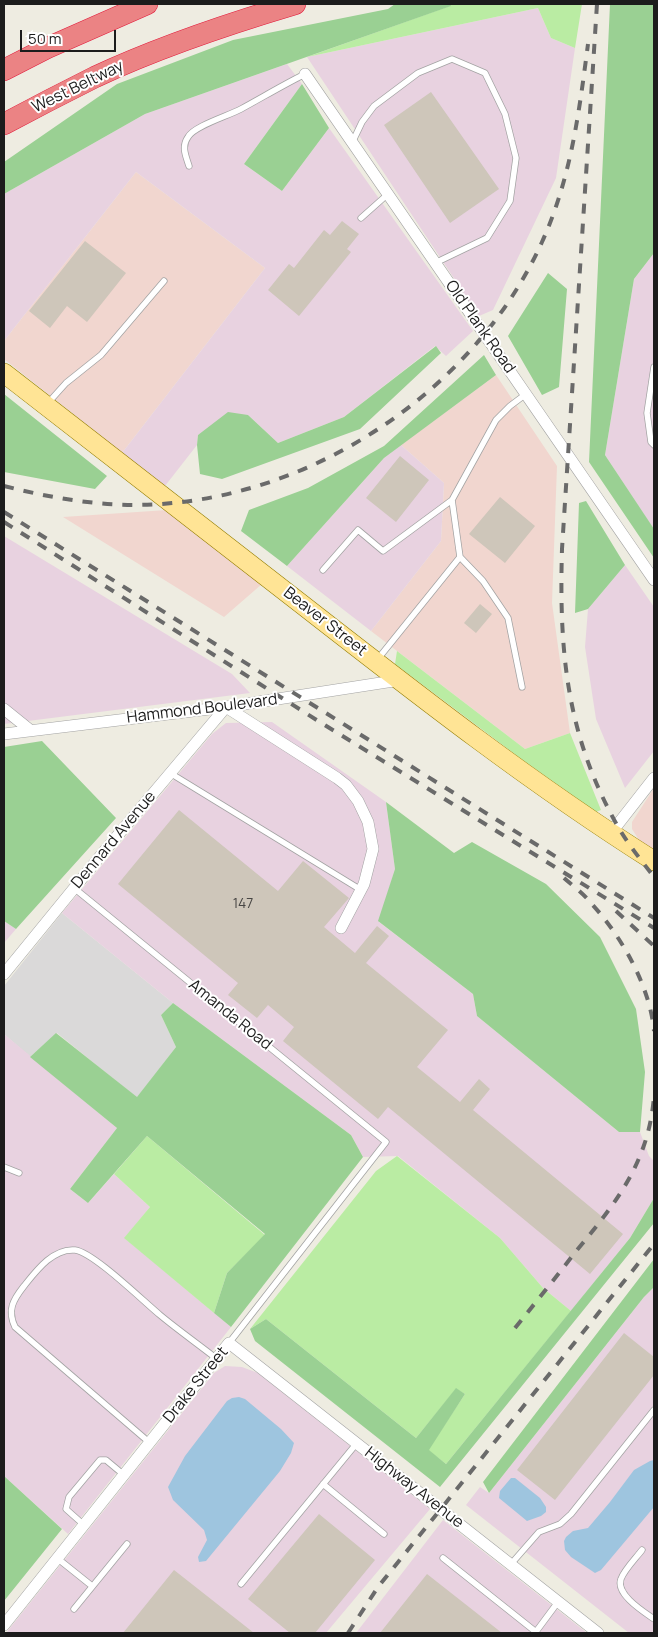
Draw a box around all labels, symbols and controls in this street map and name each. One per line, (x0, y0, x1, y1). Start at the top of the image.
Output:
scale bar (22, 20, 119, 52)
text: 50 m (28, 28, 62, 49)
street label: West Beltway (29, 57, 127, 117)
street label: Old Plank Road (441, 277, 519, 377)
street label: Beaver Street (279, 583, 371, 661)
street label: Hammond Boulevard (126, 690, 278, 728)
street label: Dennard Avenue (68, 788, 160, 892)
house number: 147 (233, 896, 253, 912)
street label: Amanda Road (185, 976, 275, 1054)
street label: Drake Street (159, 1343, 233, 1427)
street label: Highway Avenue (361, 1443, 467, 1533)

